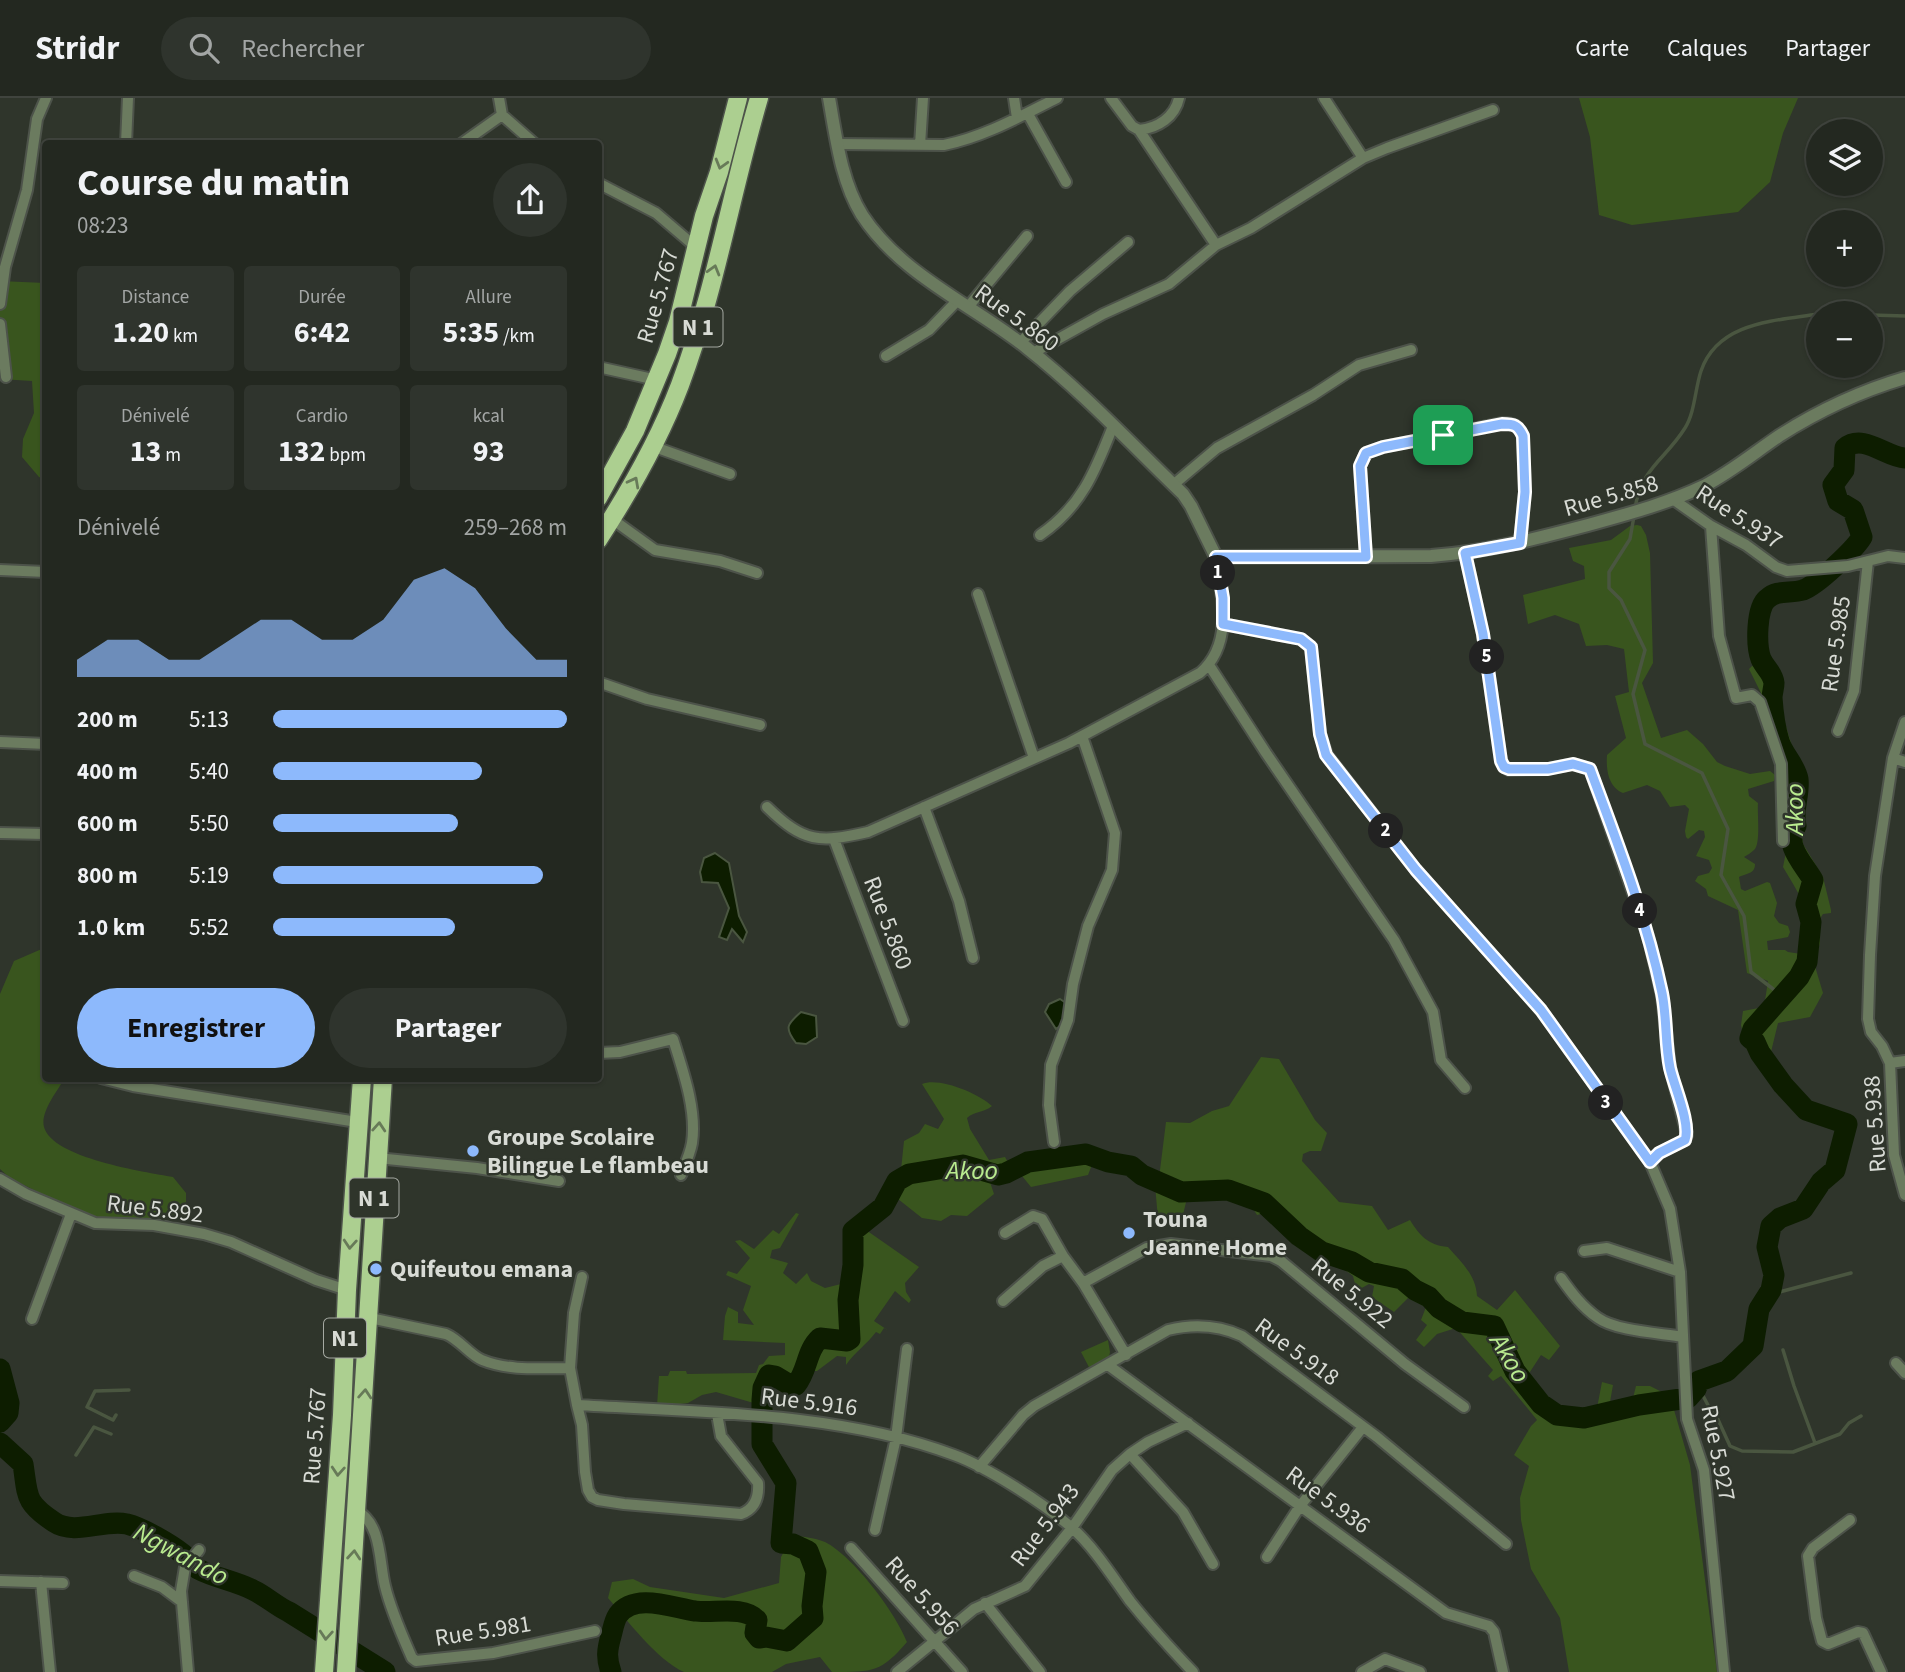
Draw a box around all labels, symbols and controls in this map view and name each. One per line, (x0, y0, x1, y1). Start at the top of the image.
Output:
search box (161, 17, 651, 80)
text: Stridr (35, 25, 119, 72)
icon: search (185, 29, 223, 67)
text: Rechercher (241, 30, 364, 67)
text: Carte (1575, 31, 1629, 66)
text: Calques (1667, 31, 1747, 66)
text: Partager (1785, 31, 1870, 66)
map controls (1806, 119, 1883, 378)
button: layers (1806, 119, 1883, 196)
text: Course du matin (77, 156, 350, 210)
one-way arrow (714, 158, 729, 170)
button: share (493, 163, 567, 237)
text: 08:23 (77, 209, 128, 242)
button: + (1806, 210, 1883, 287)
street label: Rue 5.767 (628, 245, 688, 347)
one-way arrow (706, 264, 720, 276)
street label: Rue 5.860 (967, 275, 1067, 361)
text: Distance (122, 284, 189, 311)
text: Durée (298, 284, 346, 311)
text: Allure (466, 284, 512, 311)
button: − (1806, 301, 1883, 378)
road number: N 1 (674, 308, 722, 346)
text: 1.20 (113, 311, 169, 354)
text: 6:42 (294, 311, 350, 354)
text: 5:35 (443, 311, 499, 354)
text: km (169, 323, 198, 350)
text: /km (499, 323, 535, 350)
text: Dénivelé (121, 403, 190, 430)
text: Cardio (296, 403, 348, 430)
text: kcal (473, 403, 505, 430)
pin (1413, 405, 1473, 465)
icon: arrive (1424, 416, 1462, 454)
text: 13 (130, 430, 161, 473)
text: 132 (278, 430, 325, 473)
text: 93 (473, 430, 505, 473)
text: m (161, 442, 181, 469)
text: bpm (325, 442, 366, 469)
street label: Rue 5.858 (1560, 466, 1662, 526)
street label: Rue 5.937 (1689, 476, 1789, 558)
one-way arrow (626, 477, 639, 489)
text: Dénivelé (77, 511, 160, 544)
text: 259–268 m (464, 511, 567, 544)
pin: 1 (1200, 556, 1236, 590)
text: 1 (1212, 559, 1223, 586)
street label: Rue 5.985 (1812, 593, 1860, 695)
pin: 5 (1470, 640, 1504, 674)
text: 5 (1481, 643, 1492, 670)
text: 200 m (77, 703, 138, 736)
text: 5:13 (189, 703, 229, 736)
text: 400 m (77, 755, 138, 788)
text: 5:40 (189, 755, 229, 788)
water label: Akoo (1776, 783, 1813, 837)
text: 600 m (77, 807, 138, 840)
text: 5:50 (189, 807, 229, 840)
pin: 2 (1368, 814, 1404, 848)
text: 2 (1380, 817, 1391, 844)
text: 800 m (77, 859, 138, 892)
text: 5:19 (189, 859, 229, 892)
street label: Rue 5.860 (854, 871, 922, 975)
pin: 4 (1622, 894, 1658, 928)
text: 4 (1634, 897, 1645, 924)
text: 1.0 km (77, 911, 145, 944)
text: 5:52 (189, 911, 229, 944)
button: Enregistrer (77, 988, 315, 1068)
button: Partager (329, 988, 567, 1068)
street label: Rue 5.938 (1854, 1074, 1896, 1174)
pin: 3 (1588, 1086, 1624, 1121)
text: 3 (1600, 1089, 1611, 1116)
place label: Groupe Scolaire Bilingue Le flambeau (487, 1120, 709, 1183)
one-way arrow (371, 1121, 386, 1132)
marker: Groupe Scolaire Bilingue Le flambeau (465, 1143, 481, 1159)
water label: Akoo (944, 1152, 998, 1189)
road number: N 1 (350, 1178, 398, 1218)
street label: Rue 5.892 (105, 1186, 205, 1232)
place label: Touna Jeanne Home (1143, 1202, 1287, 1265)
marker: Touna Jeanne Home (1121, 1225, 1137, 1241)
one-way arrow (343, 1239, 358, 1250)
street label: Rue 5.922 (1303, 1249, 1401, 1337)
place label: Quifeutou emana (390, 1252, 573, 1287)
marker: Quifeutou emana (368, 1261, 384, 1277)
street label: Rue 5.918 (1247, 1309, 1347, 1395)
road number: N1 (324, 1318, 366, 1358)
water label: Akoo (1480, 1325, 1539, 1390)
street label: Rue 5.916 (759, 1379, 859, 1425)
street label: Rue 5.767 (294, 1386, 336, 1486)
one-way arrow (357, 1388, 372, 1399)
street label: Rue 5.927 (1692, 1402, 1744, 1504)
street label: Rue 5.936 (1278, 1457, 1378, 1543)
one-way arrow (331, 1466, 346, 1477)
street label: Rue 5.943 (1002, 1476, 1088, 1574)
water label: Ngwando (127, 1513, 235, 1595)
street label: Rue 5.956 (877, 1548, 967, 1644)
one-way arrow (346, 1549, 361, 1560)
street label: Rue 5.981 (432, 1606, 534, 1656)
one-way arrow (319, 1629, 334, 1640)

